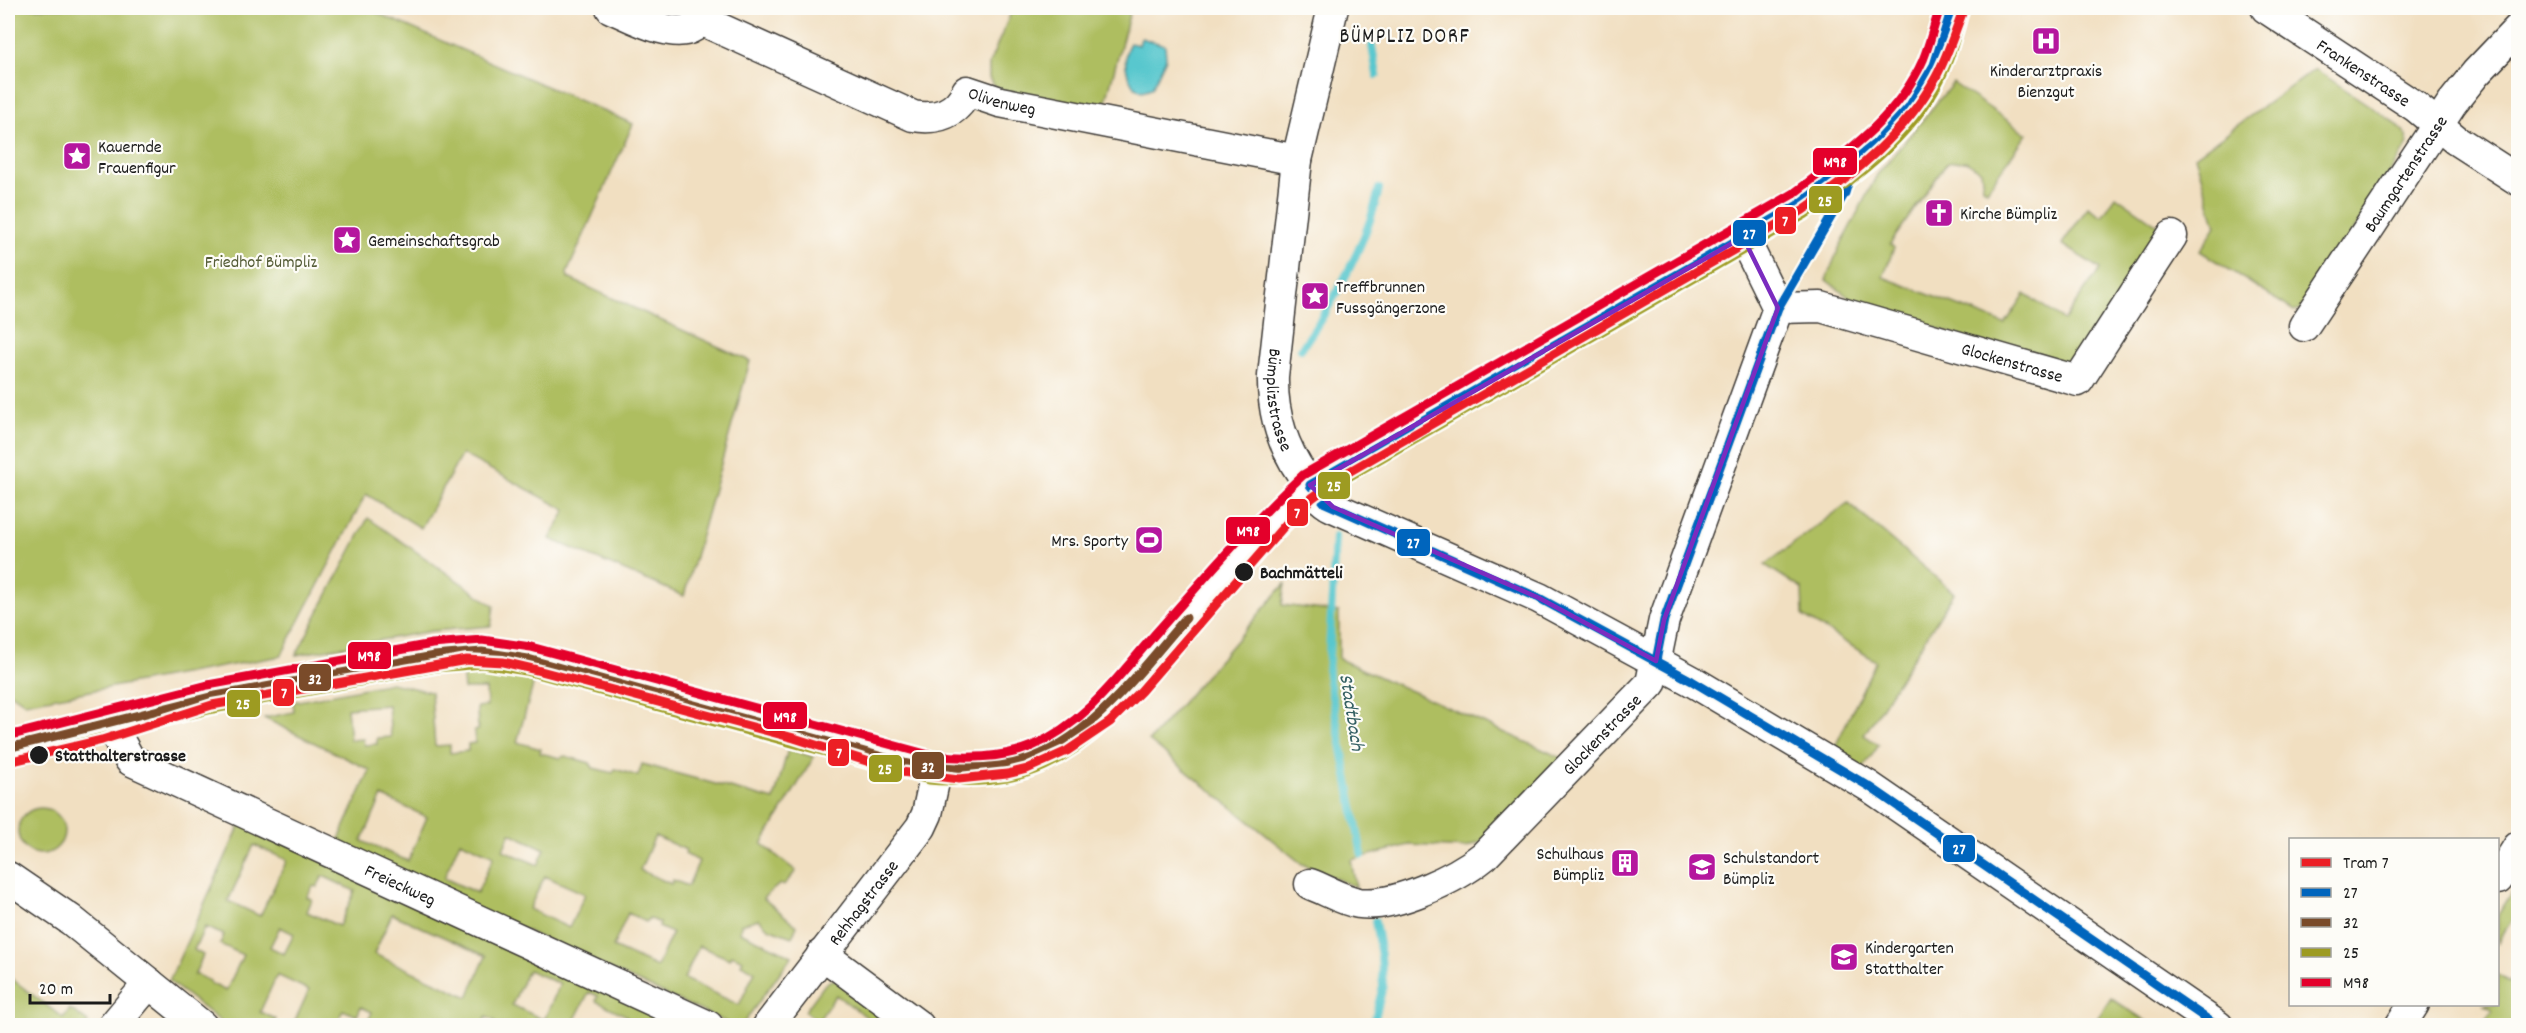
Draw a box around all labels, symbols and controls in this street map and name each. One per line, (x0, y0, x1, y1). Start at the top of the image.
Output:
district label: BÜMPLIZ DORF (1340, 23, 1470, 53)
hospital icon: Kinderarztpraxis Bienzgut (2030, 25, 2062, 57)
street label: Frankenstrasse (2310, 34, 2414, 115)
place label: Kinderarztpraxis Bienzgut (1990, 60, 2102, 106)
street label: Olivenweg (964, 82, 1038, 124)
street label: Baumgartenstrasse (2359, 111, 2455, 238)
place label: Kauernde Frauenfigur (98, 136, 176, 182)
place icon: Kauernde Frauenfigur (61, 140, 93, 172)
line badge: M98 (1812, 147, 1858, 176)
text: M98 (1823, 152, 1847, 175)
line badge: 25 (1808, 185, 1843, 214)
text: 25 (1818, 191, 1832, 214)
church icon: Kirche Bümpliz (1923, 197, 1955, 229)
place label: Kirche Bümpliz (1960, 203, 2057, 228)
line badge: 7 (1774, 206, 1797, 235)
text: 7 (1782, 211, 1788, 234)
line badge: 27 (1732, 219, 1767, 247)
place icon: Gemeinschaftsgrab (331, 224, 363, 256)
text: 27 (1742, 224, 1756, 247)
place label: Gemeinschaftsgrab (368, 230, 500, 255)
park label: Friedhof Bümpliz (205, 251, 317, 276)
place label: Treffbrunnen Fussgängerzone (1336, 276, 1446, 322)
place icon: Treffbrunnen Fussgängerzone (1299, 280, 1331, 312)
street label: Glockenstrasse (1958, 338, 2065, 391)
street label: Bümplizstrasse (1258, 347, 1297, 456)
line badge: 25 (1317, 471, 1351, 500)
text: 25 (1327, 476, 1341, 499)
line badge: 7 (1286, 498, 1309, 527)
text: 7 (1294, 503, 1300, 526)
line badge: M98 (1225, 516, 1271, 545)
text: M98 (1236, 521, 1260, 544)
sports icon: Mrs. Sporty (1133, 524, 1165, 556)
line badge: 27 (1396, 528, 1431, 557)
place label: Mrs. Sporty (1051, 530, 1129, 555)
text: 27 (1406, 533, 1420, 556)
marker: Bachmätteli (1233, 561, 1255, 583)
place label: Bachmätteli (1260, 562, 1343, 587)
line badge: M98 (347, 641, 392, 670)
text: M98 (357, 646, 381, 669)
line badge: 32 (298, 663, 332, 692)
text: 32 (308, 669, 322, 692)
water label: Stadtbach (1330, 672, 1370, 754)
line badge: 7 (272, 678, 295, 707)
text: 7 (281, 683, 287, 706)
line badge: 25 (226, 689, 261, 718)
street label: Glockenstrasse (1558, 690, 1649, 782)
text: 25 (236, 694, 250, 717)
line badge: M98 (762, 701, 808, 730)
text: M98 (773, 707, 797, 730)
line badge: 7 (827, 738, 850, 767)
text: 7 (836, 743, 842, 766)
marker: Statthalterstrasse (28, 744, 50, 766)
place label: Statthalterstrasse (55, 745, 186, 770)
line badge: 32 (911, 751, 945, 780)
line badge: 25 (868, 754, 903, 783)
text: 32 (921, 757, 935, 780)
text: 25 (878, 759, 892, 782)
line badge: 27 (1942, 834, 1976, 863)
legend (2289, 838, 2499, 1006)
text: 27 (1952, 839, 1966, 862)
place label: Schulhaus Bümpliz (1537, 843, 1604, 889)
building icon: Schulhaus Bümpliz (1609, 847, 1641, 879)
place label: Schulstandort Bümpliz (1723, 847, 1820, 893)
school or university icon: Schulstandort Bümpliz (1686, 851, 1718, 883)
text: Tram 7 (2343, 852, 2389, 877)
street label: Rehhagstrasse (824, 856, 906, 952)
street label: Freieckweg (360, 860, 439, 914)
text: 27 (2343, 882, 2358, 907)
text: 32 (2343, 912, 2359, 937)
place label: Kindergarten Statthalter (1865, 937, 1954, 983)
school or university icon: Kindergarten Statthalter (1828, 941, 1860, 973)
text: 25 (2343, 942, 2359, 967)
scale bar (30, 967, 110, 1005)
text: M98 (2343, 972, 2369, 997)
text: 20 m (39, 978, 73, 1003)

